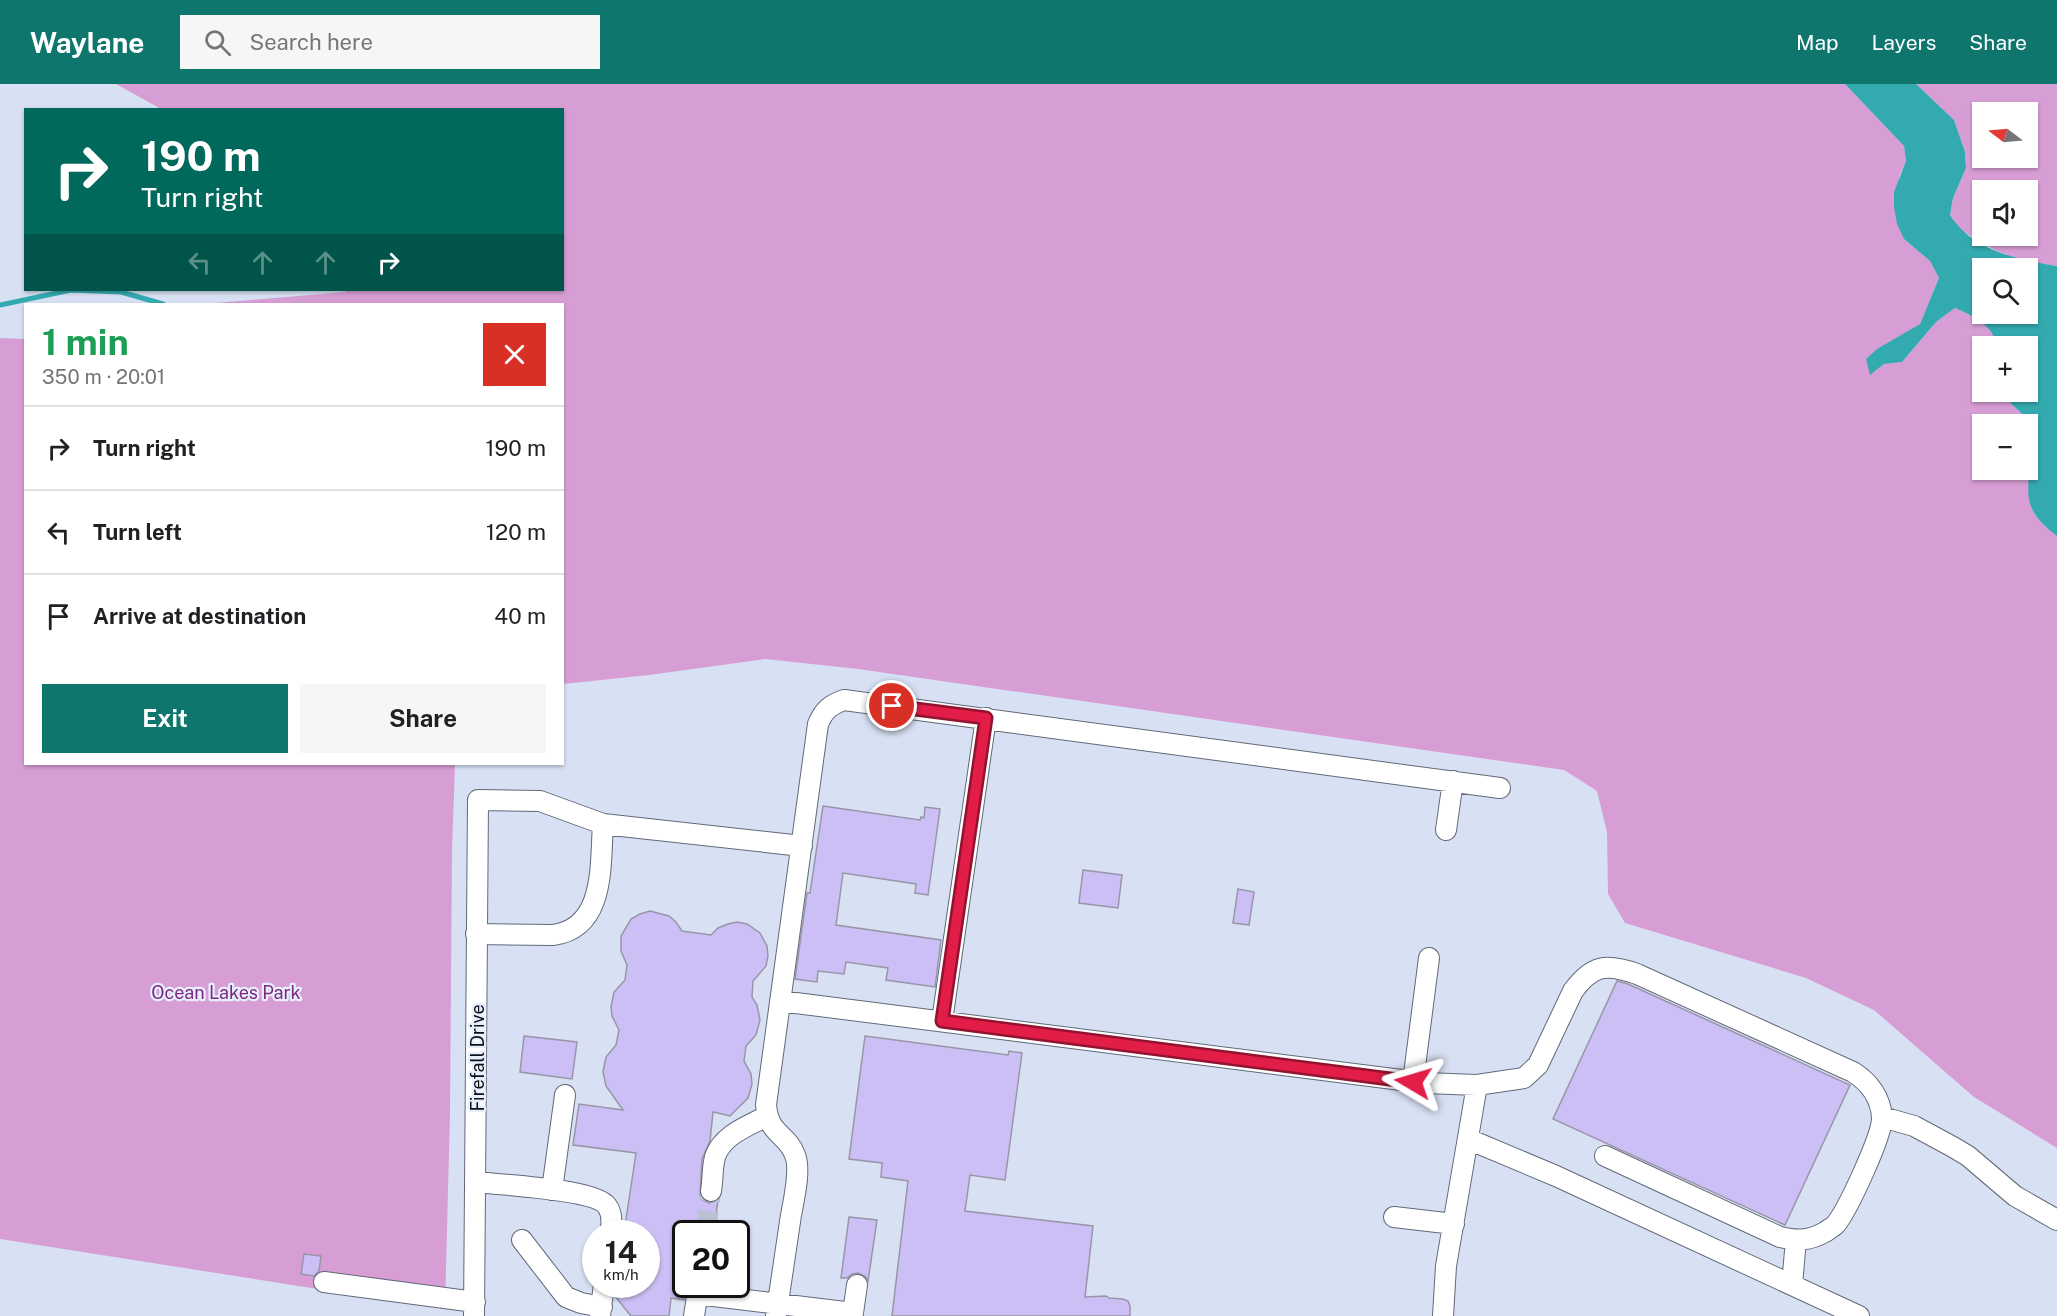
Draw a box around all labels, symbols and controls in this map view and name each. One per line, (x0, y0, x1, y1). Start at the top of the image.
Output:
search box (180, 15, 600, 69)
text: Waylane (30, 26, 144, 59)
icon: search (201, 26, 234, 59)
text: Search here (249, 29, 373, 55)
text: Map (1796, 30, 1839, 55)
text: Layers (1872, 30, 1936, 55)
text: Share (1969, 30, 2027, 55)
north arrow (1972, 102, 2038, 168)
map controls (1972, 102, 2038, 480)
text: 190 m (141, 131, 261, 180)
icon: right (42, 132, 120, 210)
button: sound (1972, 180, 2038, 246)
text: Turn right (141, 181, 264, 213)
icon: left (183, 246, 216, 279)
icon: ahead (246, 246, 279, 279)
icon: ahead (309, 246, 342, 279)
icon: right (372, 246, 405, 279)
button: search (1972, 258, 2038, 324)
text: 1 min (42, 321, 129, 363)
button: close (483, 323, 546, 386)
button: + (1972, 336, 2038, 402)
text: 350 m · 20:01 (42, 365, 165, 389)
button: − (1972, 414, 2038, 480)
icon: right (42, 432, 75, 465)
text: Turn right (93, 435, 196, 461)
text: 190 m (486, 435, 546, 461)
icon: left (42, 516, 75, 549)
text: Turn left (93, 519, 182, 545)
text: 120 m (486, 519, 546, 545)
icon: arrive (42, 600, 75, 633)
text: Arrive at destination (93, 603, 306, 629)
text: 40 m (494, 603, 546, 629)
pin (866, 680, 917, 731)
button: Exit (42, 684, 288, 753)
button: Share (300, 684, 546, 753)
icon: arrive (875, 689, 908, 722)
park label: Ocean Lakes Park (151, 982, 301, 1003)
street label: Firefall Drive (467, 1004, 488, 1112)
position arrow (1381, 1050, 1445, 1114)
speed limit sign: 20 (672, 1220, 750, 1298)
text: 14 (605, 1234, 637, 1270)
text: km/h (603, 1266, 639, 1283)

